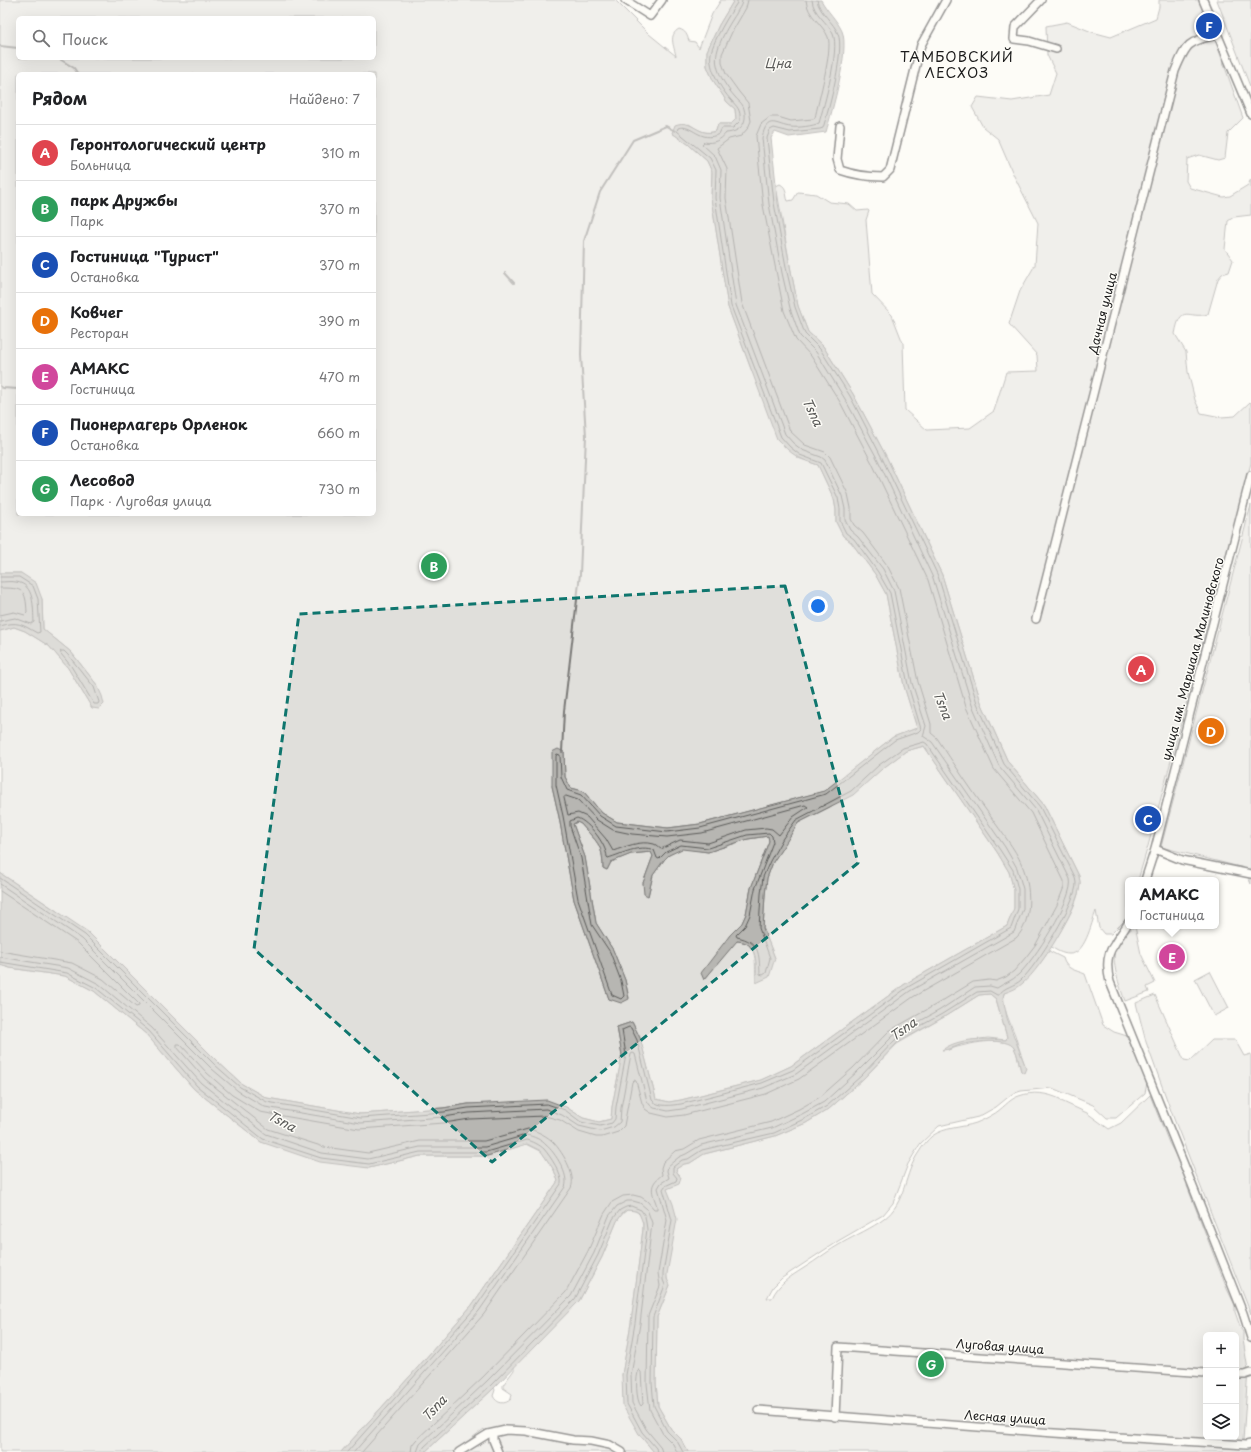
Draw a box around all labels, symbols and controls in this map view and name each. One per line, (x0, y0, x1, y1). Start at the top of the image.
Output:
pin: F (1196, 11, 1222, 41)
search box (16, 16, 376, 60)
icon: search (30, 27, 52, 49)
text: Поиск (62, 27, 108, 50)
district label: ТАМБОВСКИЙ ЛЕСХОЗ (900, 46, 1014, 83)
water label: Цна (765, 53, 792, 72)
text: Рядом (32, 85, 87, 111)
text: Найдено: 7 (289, 89, 360, 108)
text: Геронтологический центр (70, 132, 266, 155)
text: A (40, 143, 50, 162)
text: 310 m (321, 143, 360, 162)
text: Больница (70, 155, 131, 174)
text: парк Дружбы (70, 188, 178, 211)
text: B (41, 199, 49, 218)
text: 370 m (319, 199, 360, 218)
text: Парк (70, 211, 104, 230)
text: Гостиница "Турист" (70, 244, 219, 267)
text: C (40, 255, 50, 274)
text: 370 m (319, 255, 360, 274)
text: Остановка (70, 267, 139, 286)
street label: Дачная улица (1083, 270, 1121, 356)
text: Ковчег (70, 300, 123, 323)
text: D (40, 311, 50, 330)
text: 390 m (318, 311, 360, 330)
text: Ресторан (70, 323, 129, 342)
text: АМАКС (70, 356, 130, 379)
text: E (41, 367, 49, 386)
text: 470 m (319, 367, 360, 386)
text: Гостиница (70, 379, 135, 398)
water label: Tsna (799, 395, 829, 430)
text: Пионерлагерь Орленок (70, 412, 247, 435)
text: F (41, 423, 49, 442)
text: 660 m (317, 423, 360, 442)
text: Остановка (70, 435, 139, 454)
text: Лесовод (70, 468, 134, 491)
text: G (40, 479, 50, 498)
text: 730 m (319, 479, 360, 498)
text: Парк · Луговая улица (70, 491, 211, 510)
pin: B (421, 551, 447, 581)
street label: улица им. Маршала Малиновского (1156, 555, 1228, 762)
your location (808, 596, 828, 616)
pin: A (1128, 654, 1154, 684)
water label: Tsna (929, 688, 958, 723)
pin: D (1198, 716, 1224, 746)
pin: C (1135, 804, 1161, 834)
popup (1125, 877, 1219, 929)
text: АМАКС (1140, 882, 1199, 905)
text: Гостиница (1140, 905, 1204, 924)
pin: E (1159, 942, 1185, 972)
water label: Tsna (885, 1012, 921, 1045)
water label: Tsna (265, 1105, 300, 1136)
map controls (1203, 1332, 1239, 1440)
button: + (1203, 1332, 1239, 1368)
street label: Луговая улица (955, 1334, 1045, 1358)
pin: G (918, 1349, 944, 1379)
button: − (1203, 1368, 1239, 1404)
water label: Tsna (417, 1390, 451, 1425)
button: layers (1203, 1404, 1239, 1440)
street label: Лесная улица (964, 1405, 1047, 1429)

